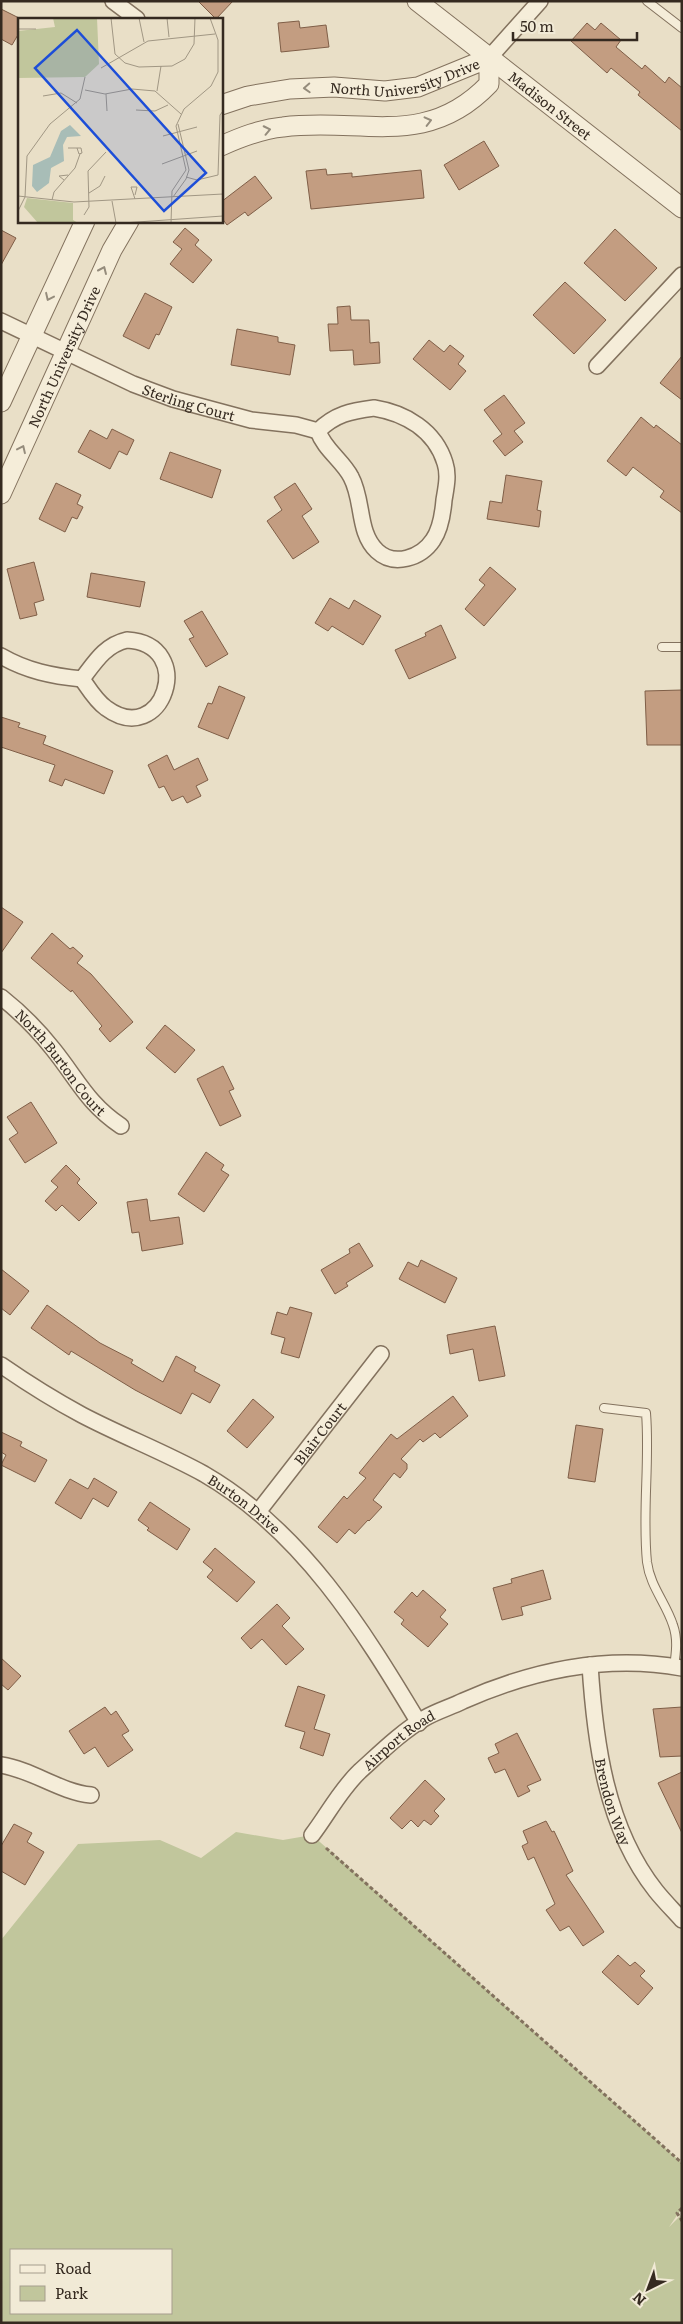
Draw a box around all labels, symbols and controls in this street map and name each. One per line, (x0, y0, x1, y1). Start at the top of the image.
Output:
scale bar (513, 10, 637, 42)
text: 50 m (520, 14, 554, 37)
inset map (18, 18, 222, 222)
street label: North University Drive (329, 53, 482, 101)
street label: Madison Street (504, 66, 596, 144)
one-way arrow (302, 82, 310, 93)
one-way arrow (424, 116, 433, 127)
one-way arrow (262, 125, 271, 135)
one-way arrow (97, 266, 108, 275)
street label: North University Drive (23, 282, 104, 431)
one-way arrow (45, 292, 55, 301)
street label: Sterling Court (140, 378, 238, 425)
one-way arrow (15, 445, 26, 454)
street label: North Burton Court (11, 1004, 111, 1120)
street label: Blair Court (289, 1397, 350, 1469)
street label: Burton Drive (204, 1469, 285, 1538)
street label: Airport Road (358, 1704, 438, 1774)
street label: Brendon Way (591, 1756, 637, 1849)
legend (10, 2249, 172, 2314)
text: Road (55, 2256, 91, 2279)
north arrow (623, 2264, 673, 2314)
text: Park (55, 2281, 89, 2304)
text: N (627, 2288, 650, 2311)

